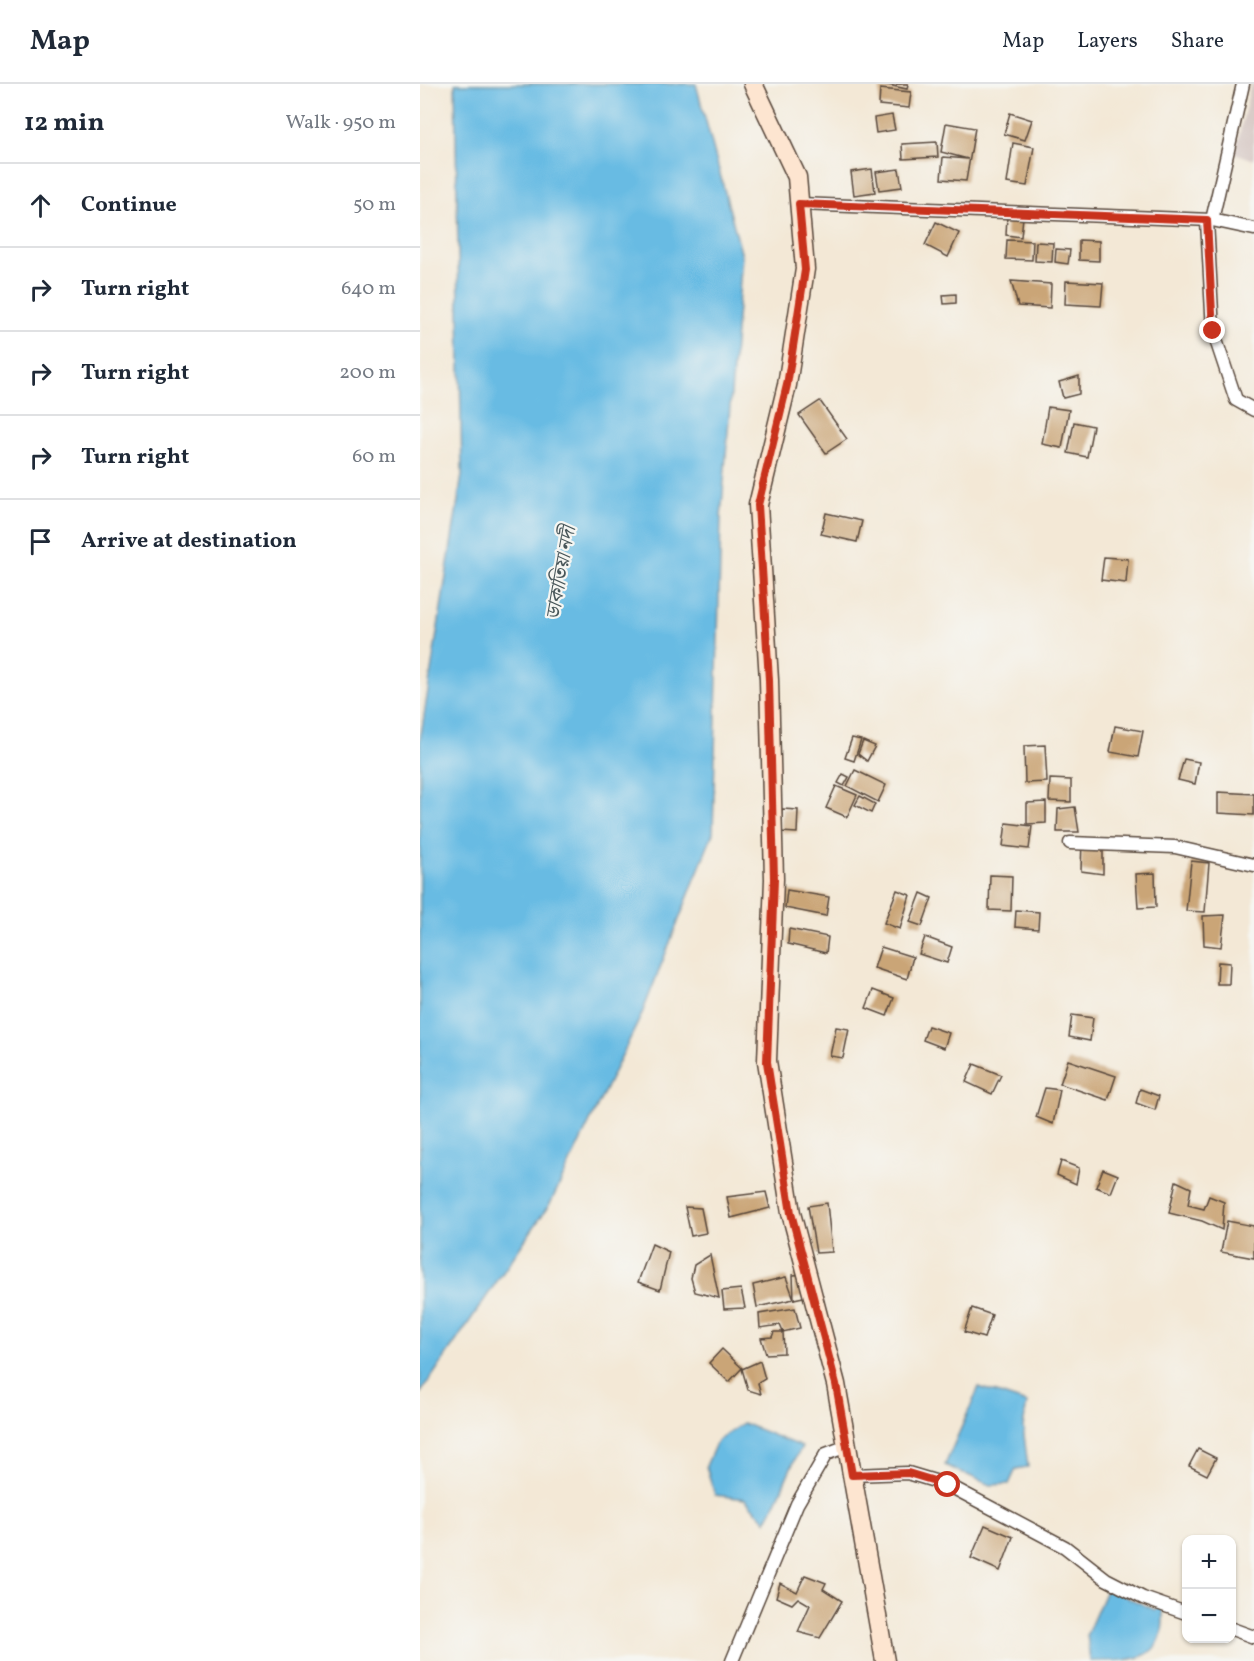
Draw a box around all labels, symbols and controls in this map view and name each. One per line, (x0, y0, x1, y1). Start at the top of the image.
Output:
text: Map (30, 22, 90, 61)
text: Map (1002, 27, 1044, 56)
text: Layers (1077, 27, 1138, 56)
text: Share (1171, 27, 1224, 56)
text: 12 min (24, 105, 105, 141)
text: Walk · 950 m (285, 109, 396, 137)
icon: ahead (24, 189, 57, 222)
text: Continue (81, 190, 177, 221)
text: 50 m (353, 191, 396, 219)
icon: right (24, 273, 57, 306)
text: Turn right (81, 274, 189, 305)
text: 640 m (341, 275, 396, 303)
route end (1199, 317, 1225, 343)
icon: right (24, 357, 57, 390)
text: Turn right (81, 358, 189, 389)
text: 200 m (339, 359, 396, 387)
icon: right (24, 441, 57, 474)
text: Turn right (81, 442, 189, 473)
text: 60 m (352, 443, 396, 471)
water label: ডাকাতিয়া নদী (540, 522, 584, 622)
icon: arrive (24, 525, 57, 558)
text: Arrive at destination (81, 526, 297, 557)
route start (934, 1471, 960, 1497)
map controls (1182, 1535, 1236, 1643)
button: + (1182, 1535, 1236, 1589)
button: − (1182, 1589, 1236, 1643)

